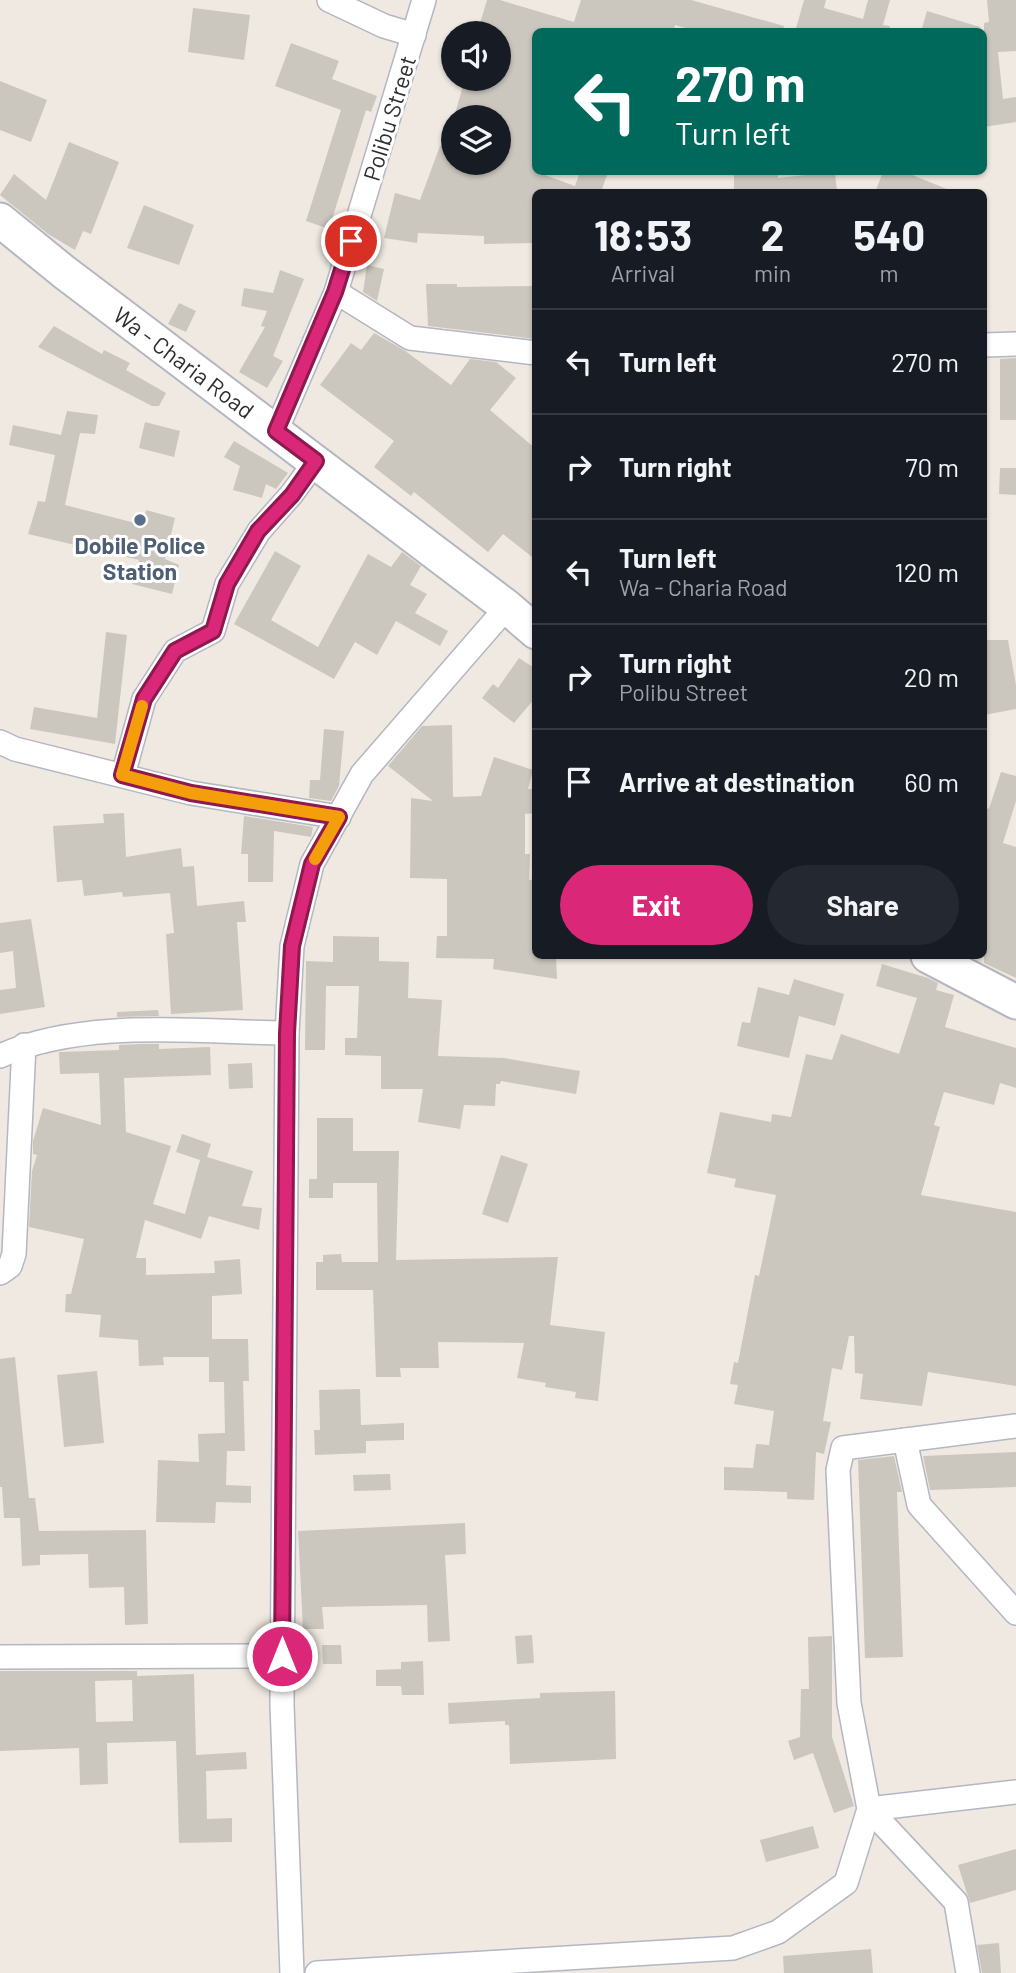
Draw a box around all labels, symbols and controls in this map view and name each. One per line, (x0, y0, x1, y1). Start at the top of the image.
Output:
map controls (441, 21, 511, 175)
button: sound (441, 21, 511, 91)
street label: Polibu Street (357, 52, 421, 184)
text: 270 m (675, 53, 805, 112)
icon: left (560, 56, 651, 147)
button: layers (441, 105, 511, 175)
text: Turn left (675, 113, 792, 151)
text: 18:53 (594, 209, 692, 259)
text: 2 (761, 209, 784, 259)
text: 540 (853, 209, 925, 259)
pin (321, 211, 381, 271)
icon: arrive (332, 222, 370, 260)
text: Arrival (611, 259, 675, 287)
text: min (754, 259, 791, 287)
text: m (880, 259, 899, 287)
street label: Wa - Charia Road (108, 300, 260, 424)
icon: left (560, 343, 598, 381)
text: Turn left (619, 346, 717, 377)
text: 270 m (891, 346, 959, 377)
icon: right (560, 448, 598, 486)
text: Turn right (619, 451, 732, 482)
text: 70 m (905, 451, 959, 482)
marker: Dobile Police Station (132, 512, 148, 528)
place label: Dobile Police Station (75, 531, 205, 585)
text: Turn left (619, 542, 717, 573)
icon: left (560, 553, 598, 591)
text: 120 m (895, 556, 959, 587)
text: Wa - Charia Road (619, 573, 788, 601)
text: Turn right (619, 647, 732, 678)
icon: right (560, 658, 598, 696)
text: 20 m (904, 661, 959, 692)
text: Polibu Street (619, 678, 748, 706)
icon: arrive (560, 763, 598, 801)
text: Arrive at destination (619, 766, 855, 797)
text: 60 m (904, 766, 959, 797)
button: Exit (560, 865, 753, 945)
button: Share (767, 865, 959, 945)
position arrow (245, 1619, 319, 1693)

